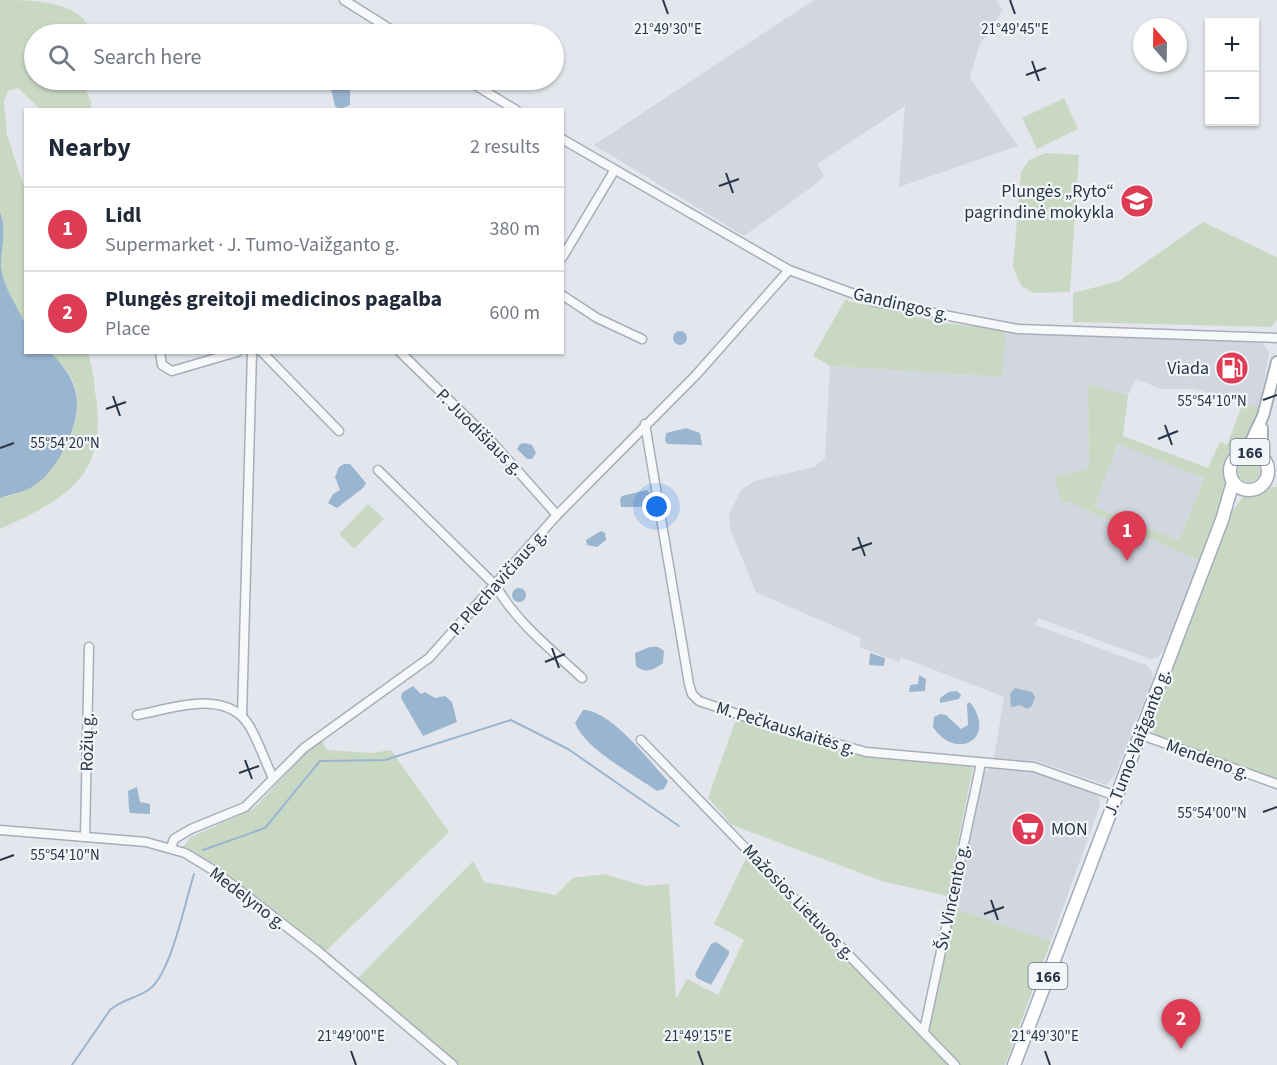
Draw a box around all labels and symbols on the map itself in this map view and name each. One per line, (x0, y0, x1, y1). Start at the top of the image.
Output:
north arrow (1133, 18, 1187, 72)
text: 21°49'30"E (634, 19, 702, 40)
text: 21°49'45"E (981, 19, 1049, 40)
place label: Plungės „Ryto“ pagrindinė mokykla (964, 179, 1114, 225)
school or university icon: Plungės „Ryto“ pagrindinė mokykla (1119, 183, 1155, 219)
street label: Gandingos g. (851, 281, 951, 328)
fuel station icon: Viada (1214, 350, 1250, 386)
place label: Viada (1167, 356, 1209, 381)
street label: P. Juodišiaus g. (430, 383, 529, 482)
text: 55°54'10"N (1177, 391, 1247, 412)
text: 55°54'20"N (30, 433, 100, 454)
road number: 166 (1230, 439, 1270, 465)
your location (642, 492, 671, 521)
pin: 1 (1108, 512, 1146, 561)
street label: P. Plechavičiaus g. (444, 523, 553, 641)
street label: J. Tumo-Vaižganto g. (1098, 665, 1177, 819)
street label: M. Pečkauskaitės g. (713, 695, 859, 762)
street label: Rožių g. (74, 712, 101, 772)
street label: Mendeno g. (1162, 733, 1253, 786)
text: 55°54'00"N (1177, 803, 1247, 824)
supermarket icon: MON (1010, 811, 1046, 847)
place label: MON (1051, 817, 1088, 842)
street label: Mažosios Lietuvos g. (737, 839, 861, 966)
street label: Šv. Vincento g. (929, 842, 976, 953)
text: 55°54'10"N (30, 845, 100, 866)
street label: Medelyno g. (204, 861, 291, 936)
road number: 166 (1028, 963, 1068, 989)
pin: 2 (1162, 1000, 1200, 1049)
text: 21°49'00"E (317, 1026, 385, 1047)
text: 21°49'15"E (664, 1026, 732, 1047)
text: 21°49'30"E (1011, 1026, 1079, 1047)

